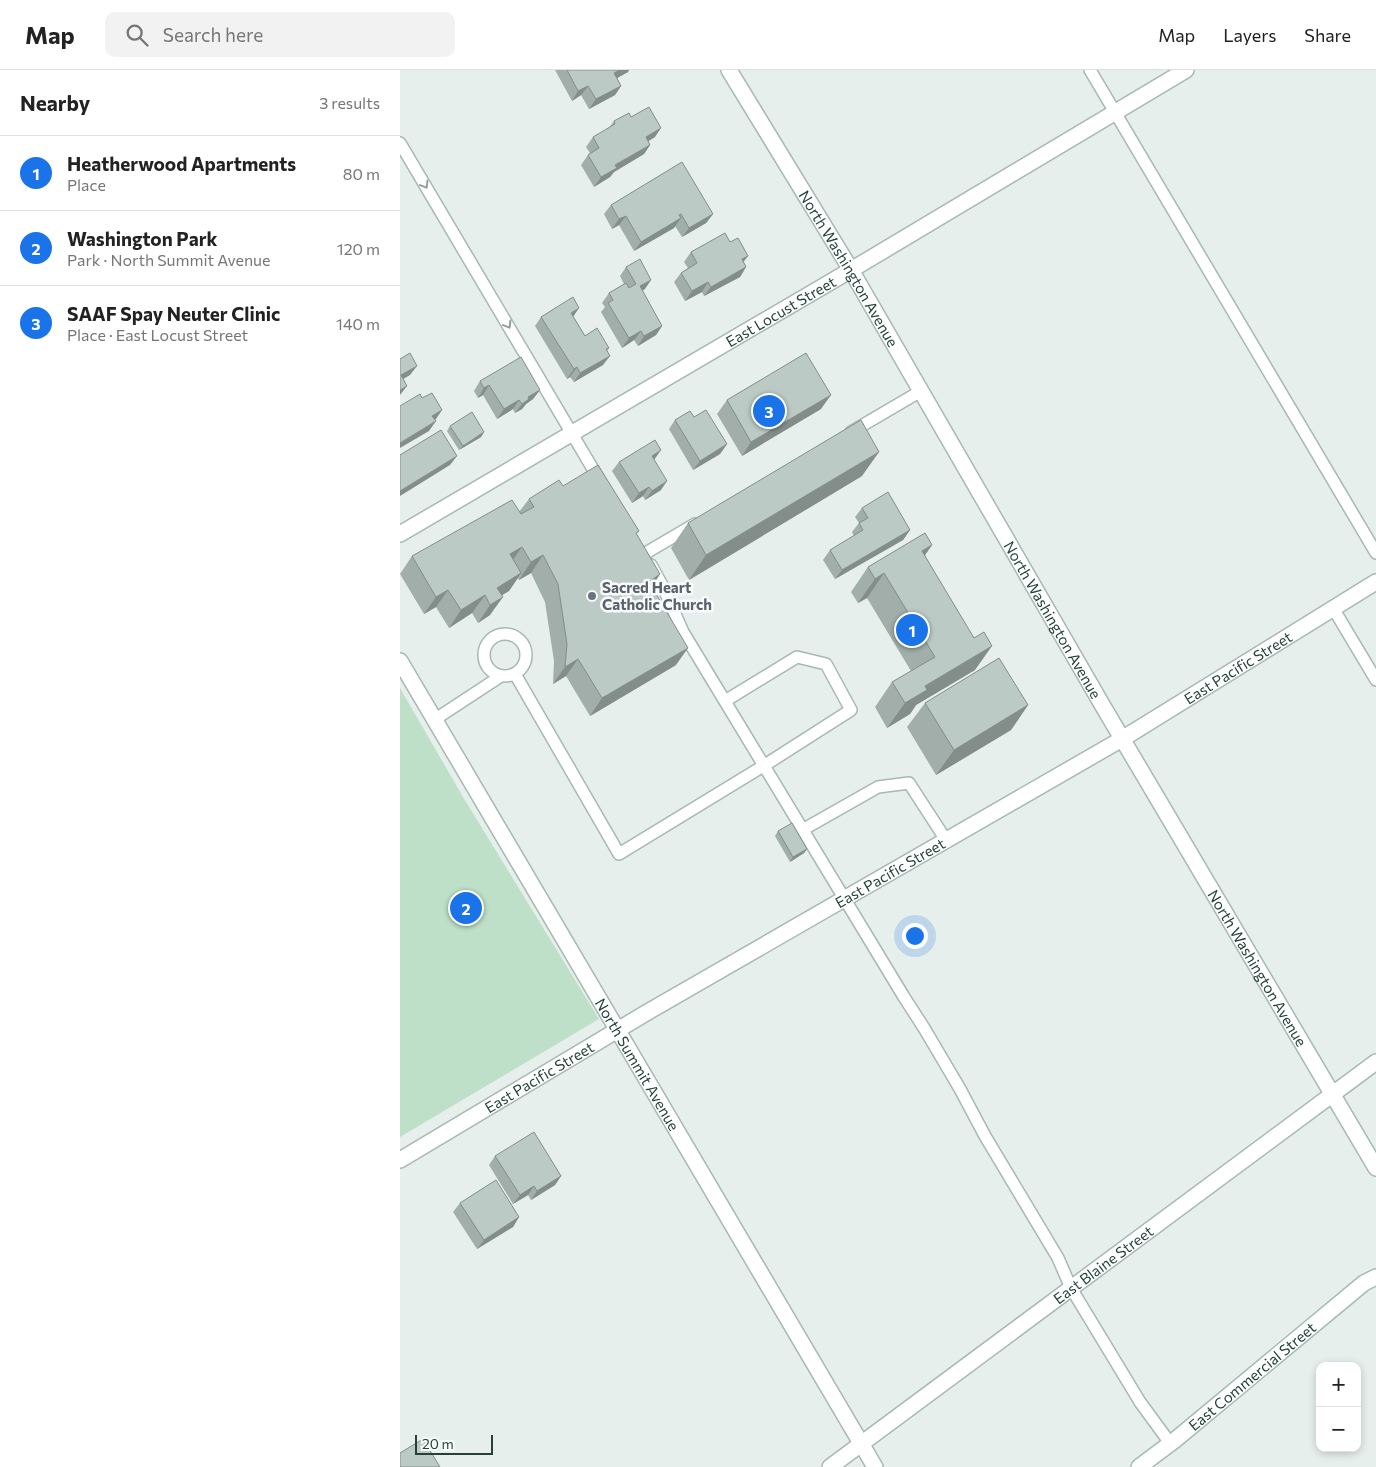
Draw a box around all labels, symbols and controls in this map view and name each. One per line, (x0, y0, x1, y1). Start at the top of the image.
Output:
search box (105, 12, 455, 57)
text: Map (25, 20, 75, 49)
icon: search (123, 21, 151, 49)
text: Search here (163, 23, 263, 46)
text: Map (1158, 24, 1195, 46)
text: Layers (1223, 24, 1276, 46)
text: Share (1304, 24, 1351, 46)
text: Nearby (20, 90, 90, 115)
text: 3 results (319, 93, 380, 112)
text: Heatherwood Apartments (67, 152, 296, 175)
text: 1 (32, 164, 40, 183)
text: 80 m (343, 164, 380, 183)
text: Place (67, 175, 106, 194)
one-way arrow (418, 179, 428, 188)
street label: North Washington Avenue (796, 187, 902, 350)
text: Washington Park (67, 227, 217, 250)
text: 2 (31, 239, 41, 258)
text: 120 m (337, 239, 380, 258)
text: Park · North Summit Avenue (67, 250, 271, 269)
street label: East Locust Street (722, 272, 839, 350)
text: SAAF Spay Neuter Clinic (67, 302, 280, 325)
text: 3 (31, 314, 41, 333)
text: 140 m (336, 314, 380, 333)
one-way arrow (501, 319, 511, 328)
text: Place · East Locust Street (67, 325, 248, 344)
pin: 3 (753, 392, 785, 430)
street label: North Washington Avenue (1000, 538, 1106, 702)
place label: Sacred Heart Catholic Church (602, 578, 712, 613)
marker: Sacred Heart Catholic Church (586, 590, 598, 602)
pin: 1 (896, 611, 928, 649)
street label: East Pacific Street (1181, 627, 1295, 708)
street label: East Pacific Street (832, 834, 948, 911)
street label: North Washington Avenue (1204, 886, 1311, 1050)
pin: 2 (450, 889, 482, 927)
your location (902, 923, 928, 949)
street label: North Summit Avenue (592, 995, 684, 1134)
street label: East Pacific Street (481, 1037, 597, 1116)
street label: East Blaine Street (1050, 1222, 1156, 1307)
street label: East Commercial Street (1185, 1318, 1319, 1434)
map controls (1316, 1362, 1361, 1452)
button: + (1316, 1362, 1361, 1407)
button: − (1316, 1407, 1361, 1452)
scale bar (415, 1432, 492, 1455)
text: 20 m (422, 1435, 454, 1452)

